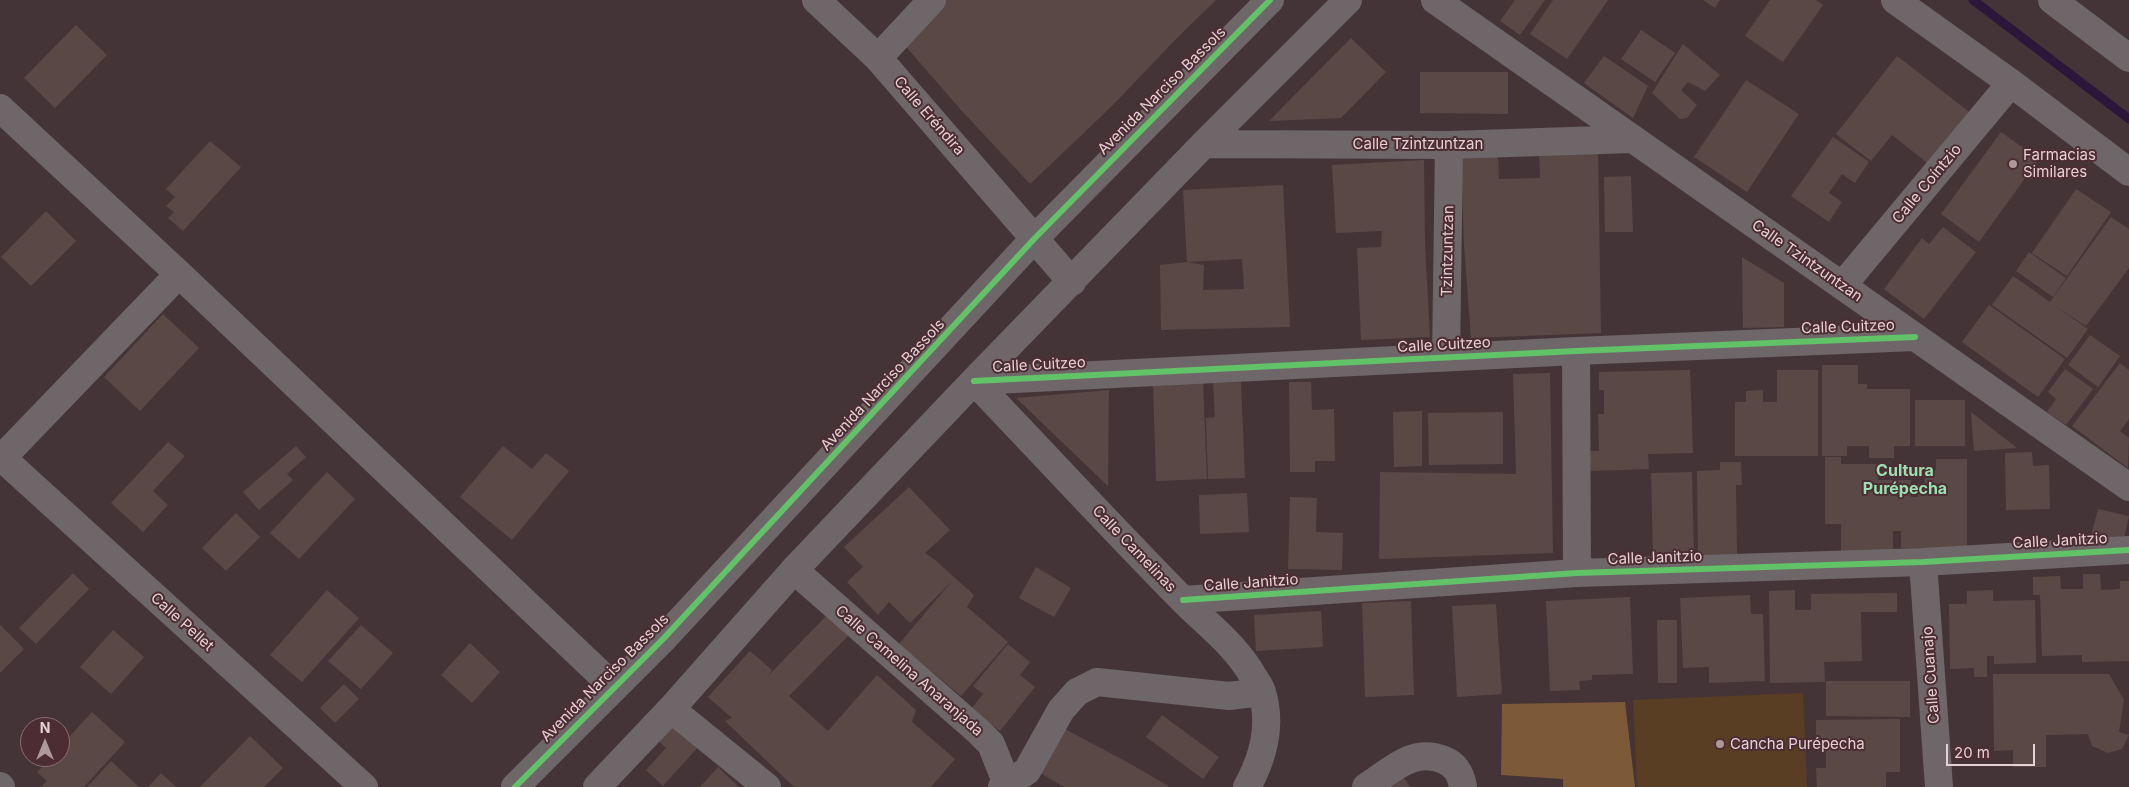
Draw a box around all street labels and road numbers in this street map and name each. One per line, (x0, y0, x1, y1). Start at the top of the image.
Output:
street label: Avenida Narciso Bassols (1094, 23, 1230, 159)
street label: Calle Eréndira (890, 73, 968, 159)
street label: Calle Tzintzuntzan (1353, 135, 1483, 153)
street label: Calle Coíntzio (1889, 141, 1965, 227)
street label: Tzintzuntzan (1438, 205, 1458, 297)
street label: Calle Tzintzuntzan (1748, 216, 1866, 306)
street label: Avenida Narciso Bassols (817, 315, 949, 455)
street label: Calle Cuitzeo (1801, 316, 1895, 338)
street label: Calle Cuitzeo (1397, 334, 1491, 356)
street label: Calle Cuitzeo (992, 354, 1086, 376)
street label: Calle Camelinas (1088, 502, 1180, 596)
street label: Calle Janitzio (2012, 530, 2108, 552)
street label: Calle Janitzio (1607, 547, 1703, 569)
street label: Calle Janitzio (1203, 571, 1299, 595)
street label: Calle Pellet (147, 589, 217, 655)
street label: Calle Camelina Anaranjada (831, 602, 987, 740)
street label: Avenida Narciso Bassols (537, 610, 673, 746)
street label: Calle Cuanajo (1919, 626, 1943, 724)

